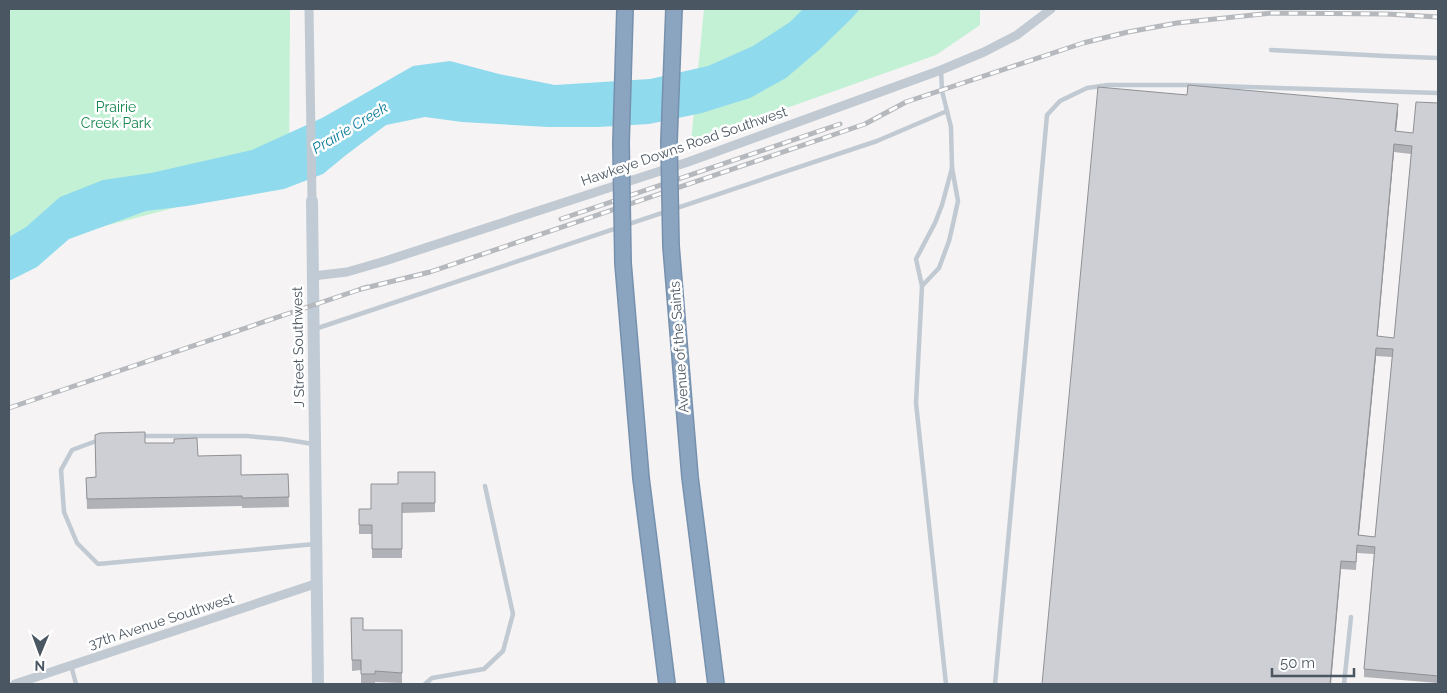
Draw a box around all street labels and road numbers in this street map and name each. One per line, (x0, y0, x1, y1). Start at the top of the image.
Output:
street label: Hawkeye Downs Road Southwest (579, 103, 789, 189)
street label: Avenue of the Saints (666, 280, 692, 413)
street label: J Street Southwest (289, 286, 307, 408)
street label: 37th Avenue Southwest (86, 590, 236, 652)

